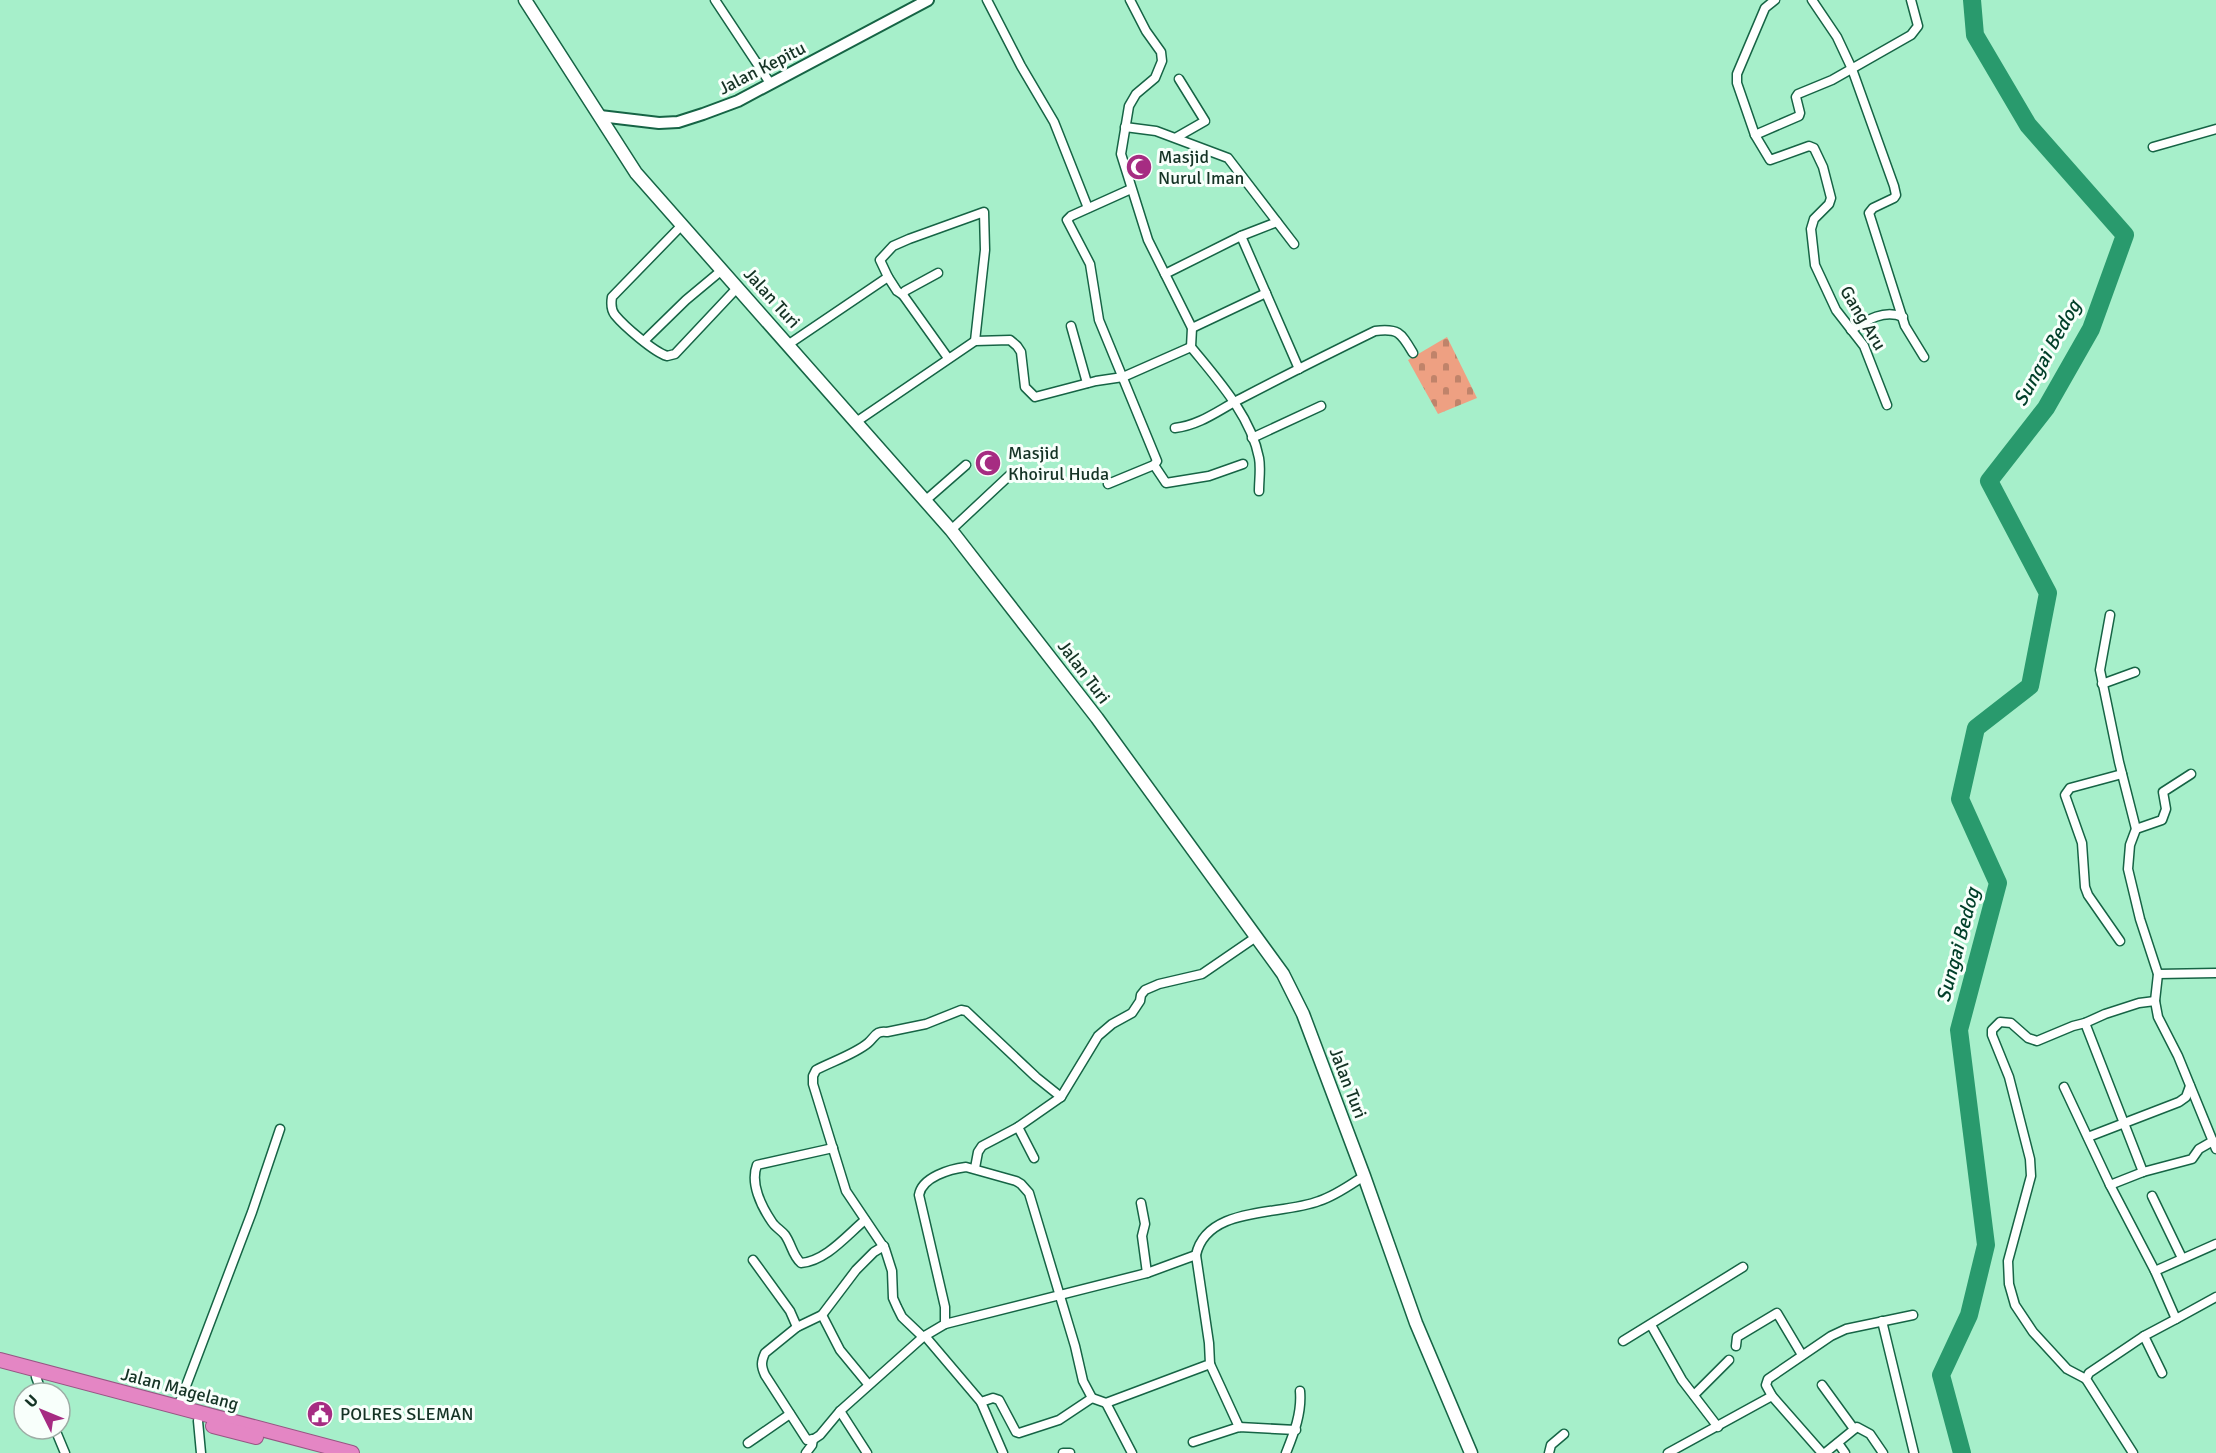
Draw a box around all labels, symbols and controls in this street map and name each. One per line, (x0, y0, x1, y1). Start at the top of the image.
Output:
street label: Jalan Kepitu (715, 37, 809, 99)
place label: Masjid Nurul Iman (1158, 146, 1244, 189)
mosque icon: Masjid Nurul Iman (1124, 152, 1154, 182)
street label: Jalan Turi (739, 263, 805, 333)
street label: Gang Aru (1835, 282, 1891, 354)
water label: Sungai Bedog (2008, 294, 2087, 410)
place label: Masjid Khoirul Huda (1008, 442, 1109, 485)
mosque icon: Masjid Khoirul Huda (973, 448, 1003, 478)
street label: Jalan Turi (1053, 636, 1115, 708)
water label: Sungai Bedog (1931, 884, 1986, 1005)
street label: Jalan Turi (1324, 1045, 1372, 1121)
street label: Jalan Magelang (119, 1363, 241, 1415)
north arrow (12, 1381, 72, 1441)
text: U (21, 1391, 43, 1412)
public building icon: POLRES SLEMAN (305, 1399, 335, 1429)
place label: POLRES SLEMAN (340, 1403, 473, 1425)

